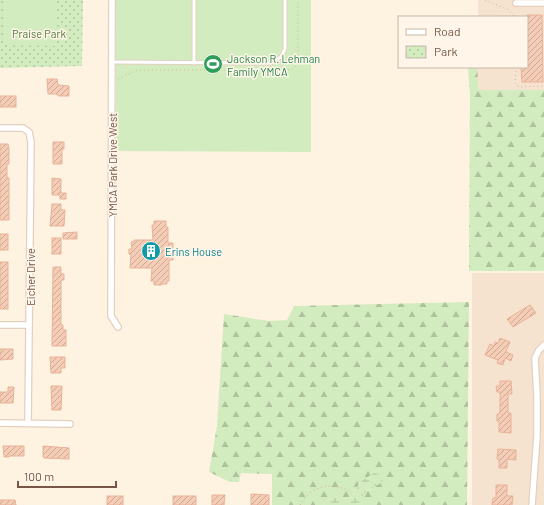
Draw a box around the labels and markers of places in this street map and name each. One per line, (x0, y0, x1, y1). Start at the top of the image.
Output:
place label: Jackson R. Lehman Family YMCA (227, 52, 320, 78)
sports icon: Jackson R. Lehman Family YMCA (202, 53, 224, 75)
building icon: Erins House (140, 240, 162, 262)
place label: Erins House (165, 245, 222, 258)

